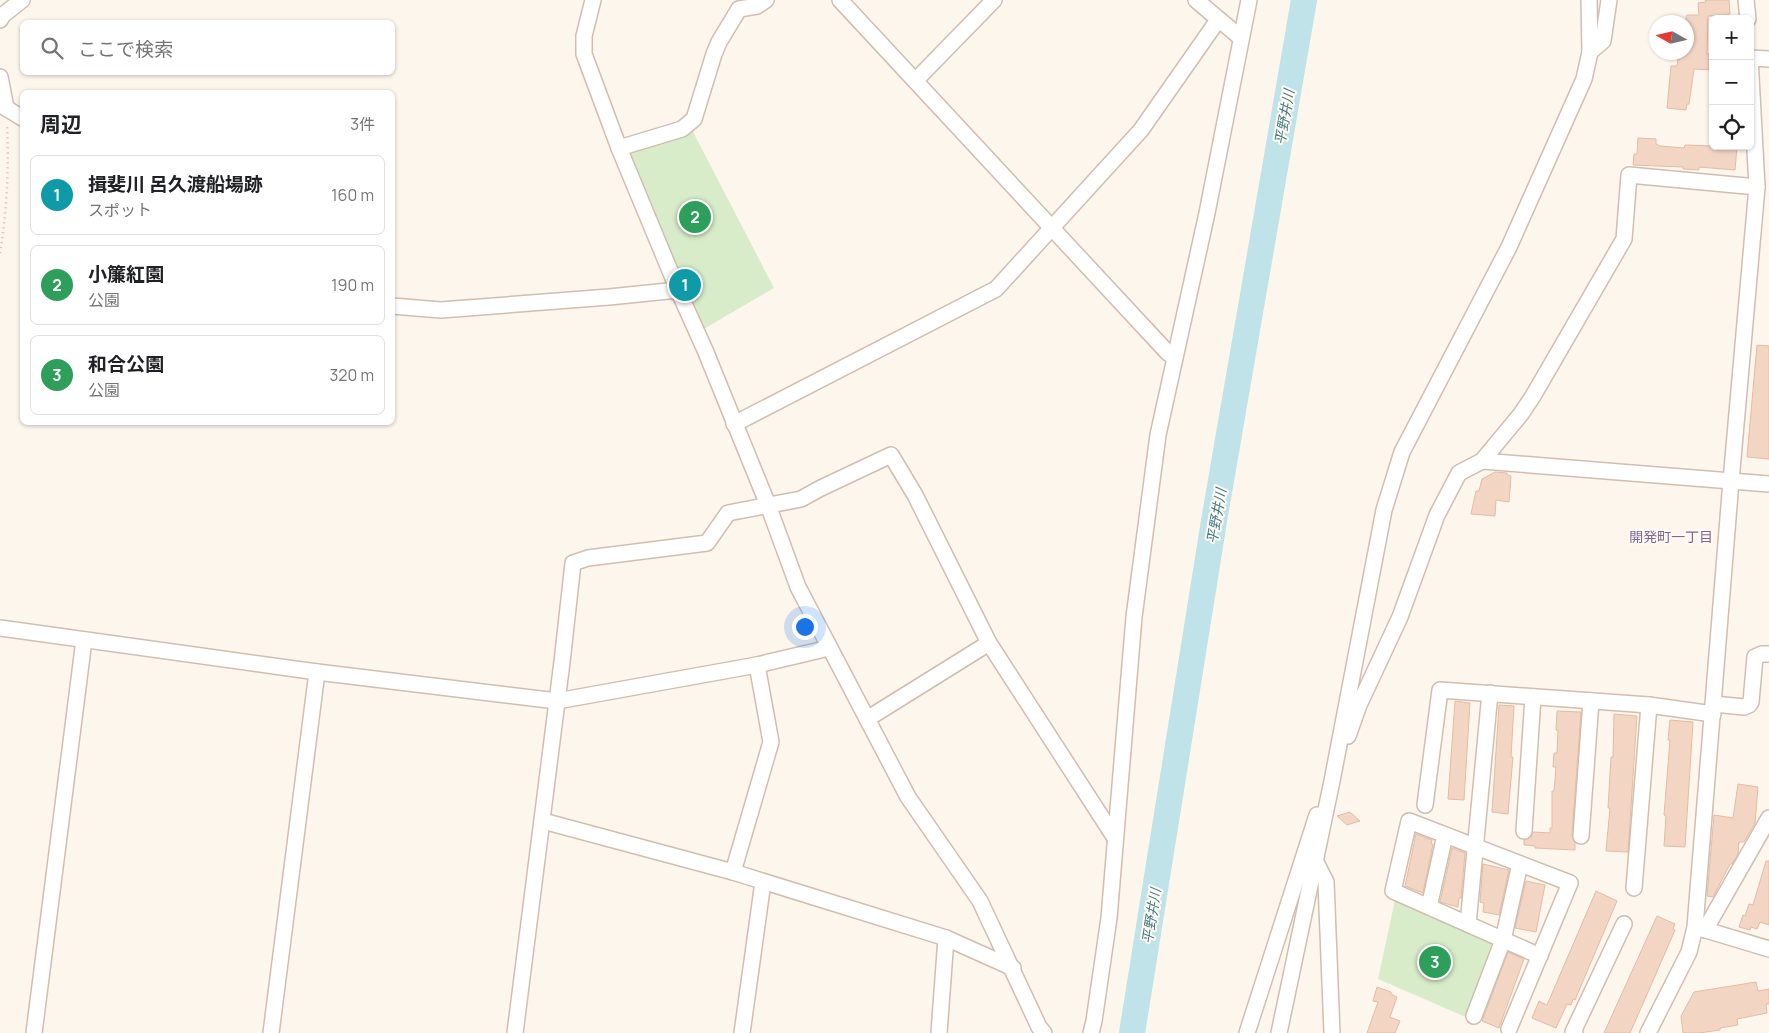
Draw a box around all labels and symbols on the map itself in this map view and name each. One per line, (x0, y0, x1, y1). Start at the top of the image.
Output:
north arrow (1649, 15, 1694, 60)
water label: 平野井川 (1270, 86, 1299, 146)
pin: 2 (679, 198, 711, 236)
pin: 1 (669, 266, 701, 304)
water label: 平野井川 (1202, 485, 1231, 545)
district label: 開発町一丁目 (1629, 527, 1713, 546)
your location (792, 614, 818, 640)
water label: 平野井川 (1137, 885, 1165, 945)
pin: 3 (1419, 943, 1451, 981)

